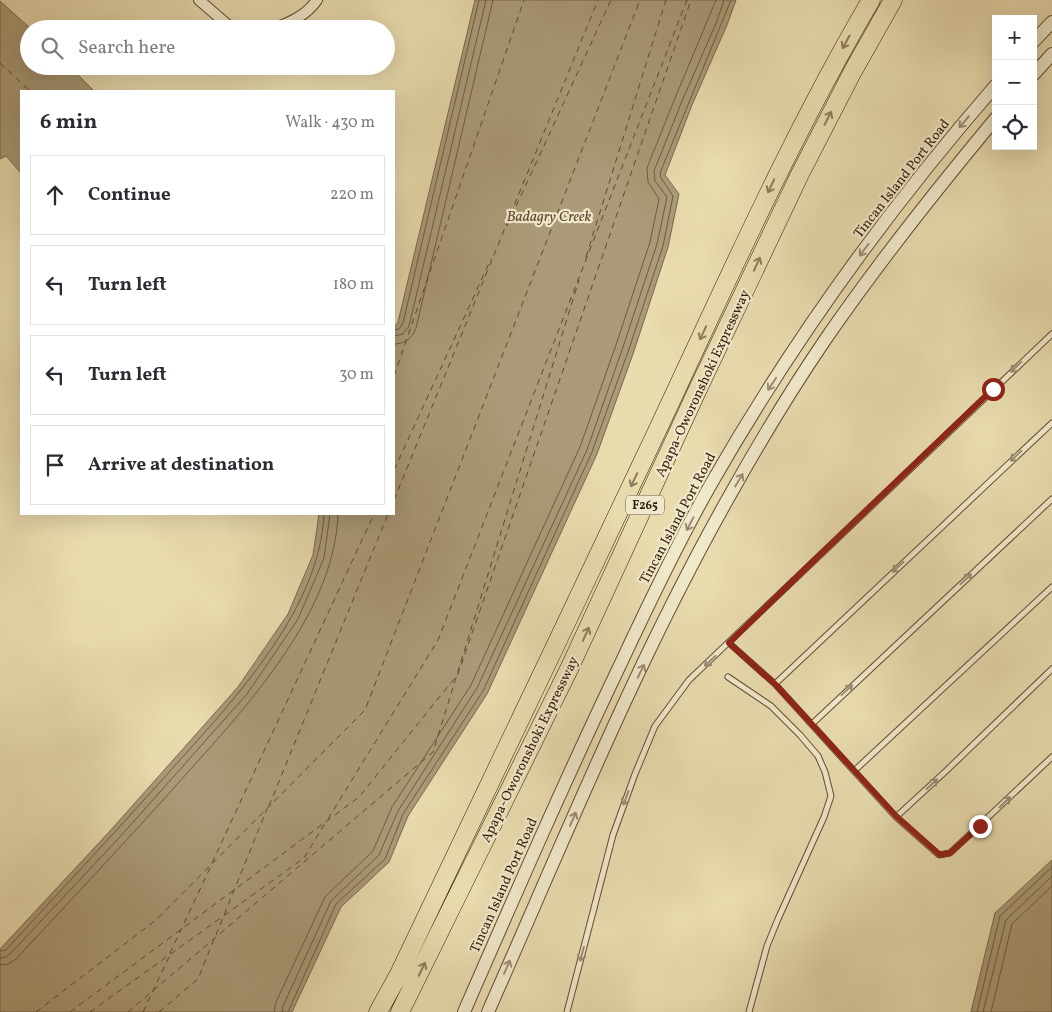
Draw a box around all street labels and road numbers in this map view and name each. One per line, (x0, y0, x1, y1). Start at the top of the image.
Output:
street label: Tincan Island Port Road (850, 115, 955, 242)
street label: Apapa-Oworonshoki Expressway (652, 286, 755, 480)
street label: Tincan Island Port Road (636, 450, 721, 588)
road number: F265 (626, 496, 664, 514)
street label: Apapa-Oworonshoki Expressway (477, 653, 584, 846)
street label: Tincan Island Port Road (466, 815, 543, 956)

